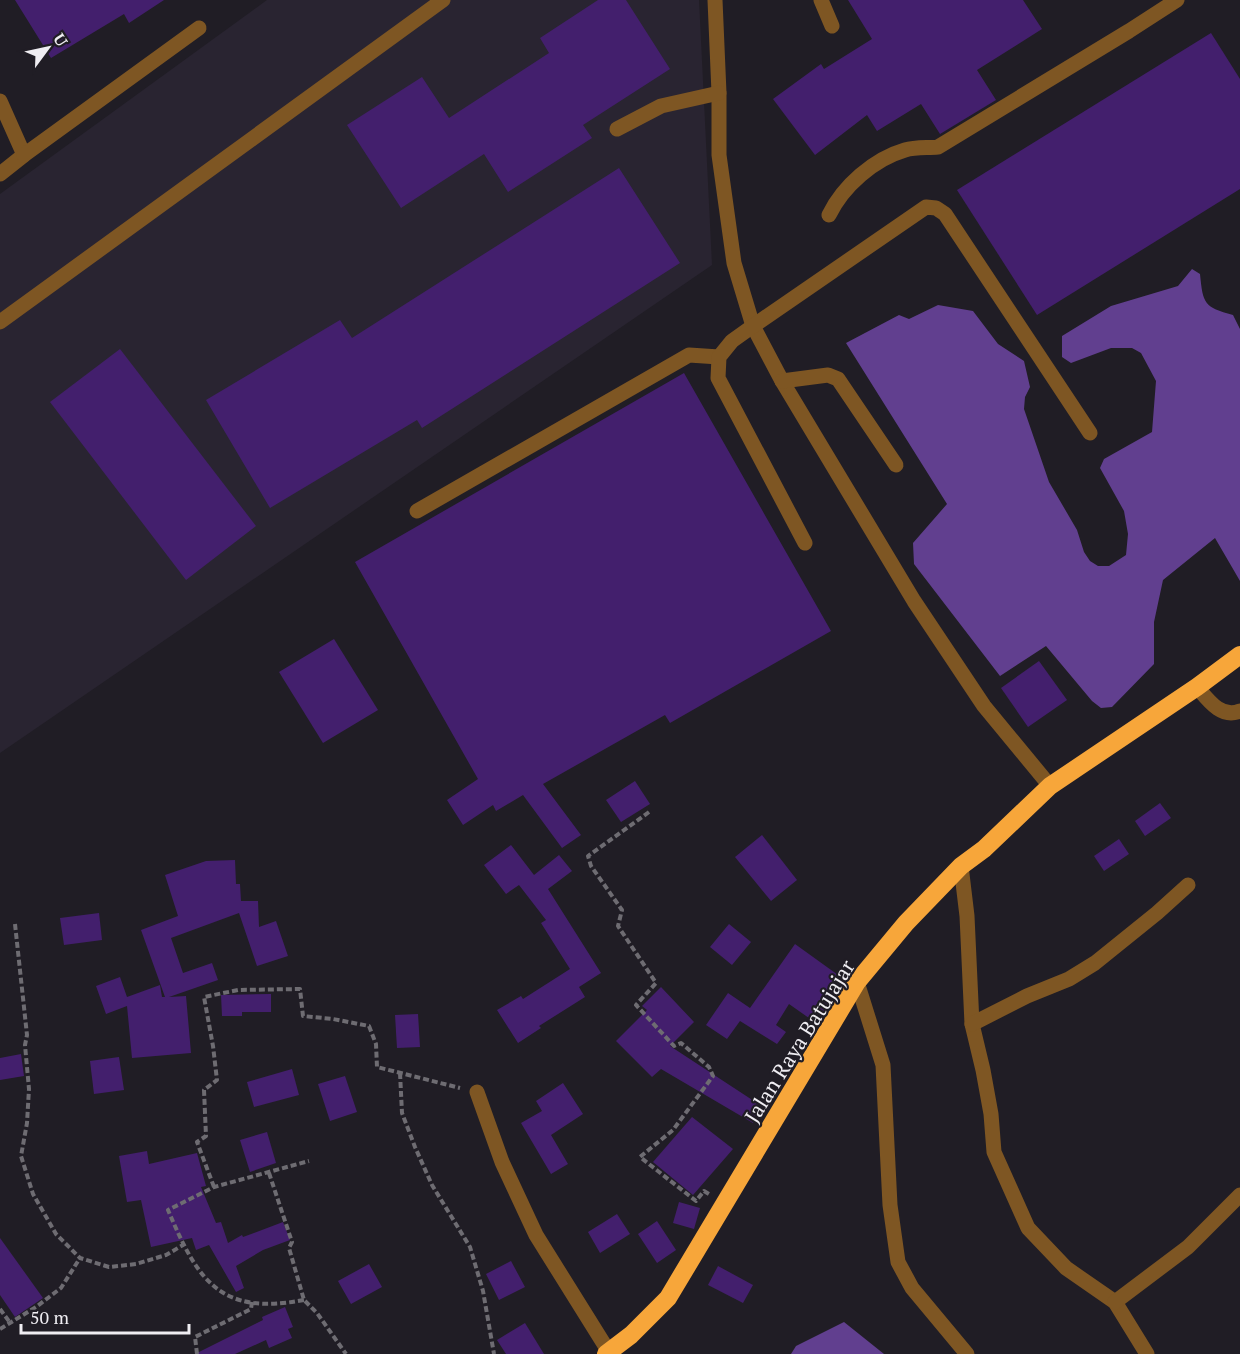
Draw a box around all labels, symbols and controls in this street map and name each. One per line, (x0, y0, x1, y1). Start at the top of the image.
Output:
north arrow (18, 18, 78, 78)
text: U (48, 29, 73, 51)
street label: Jalan Raya Batujajar (737, 954, 861, 1128)
scale bar (21, 1297, 189, 1335)
text: 50 m (30, 1305, 70, 1329)

